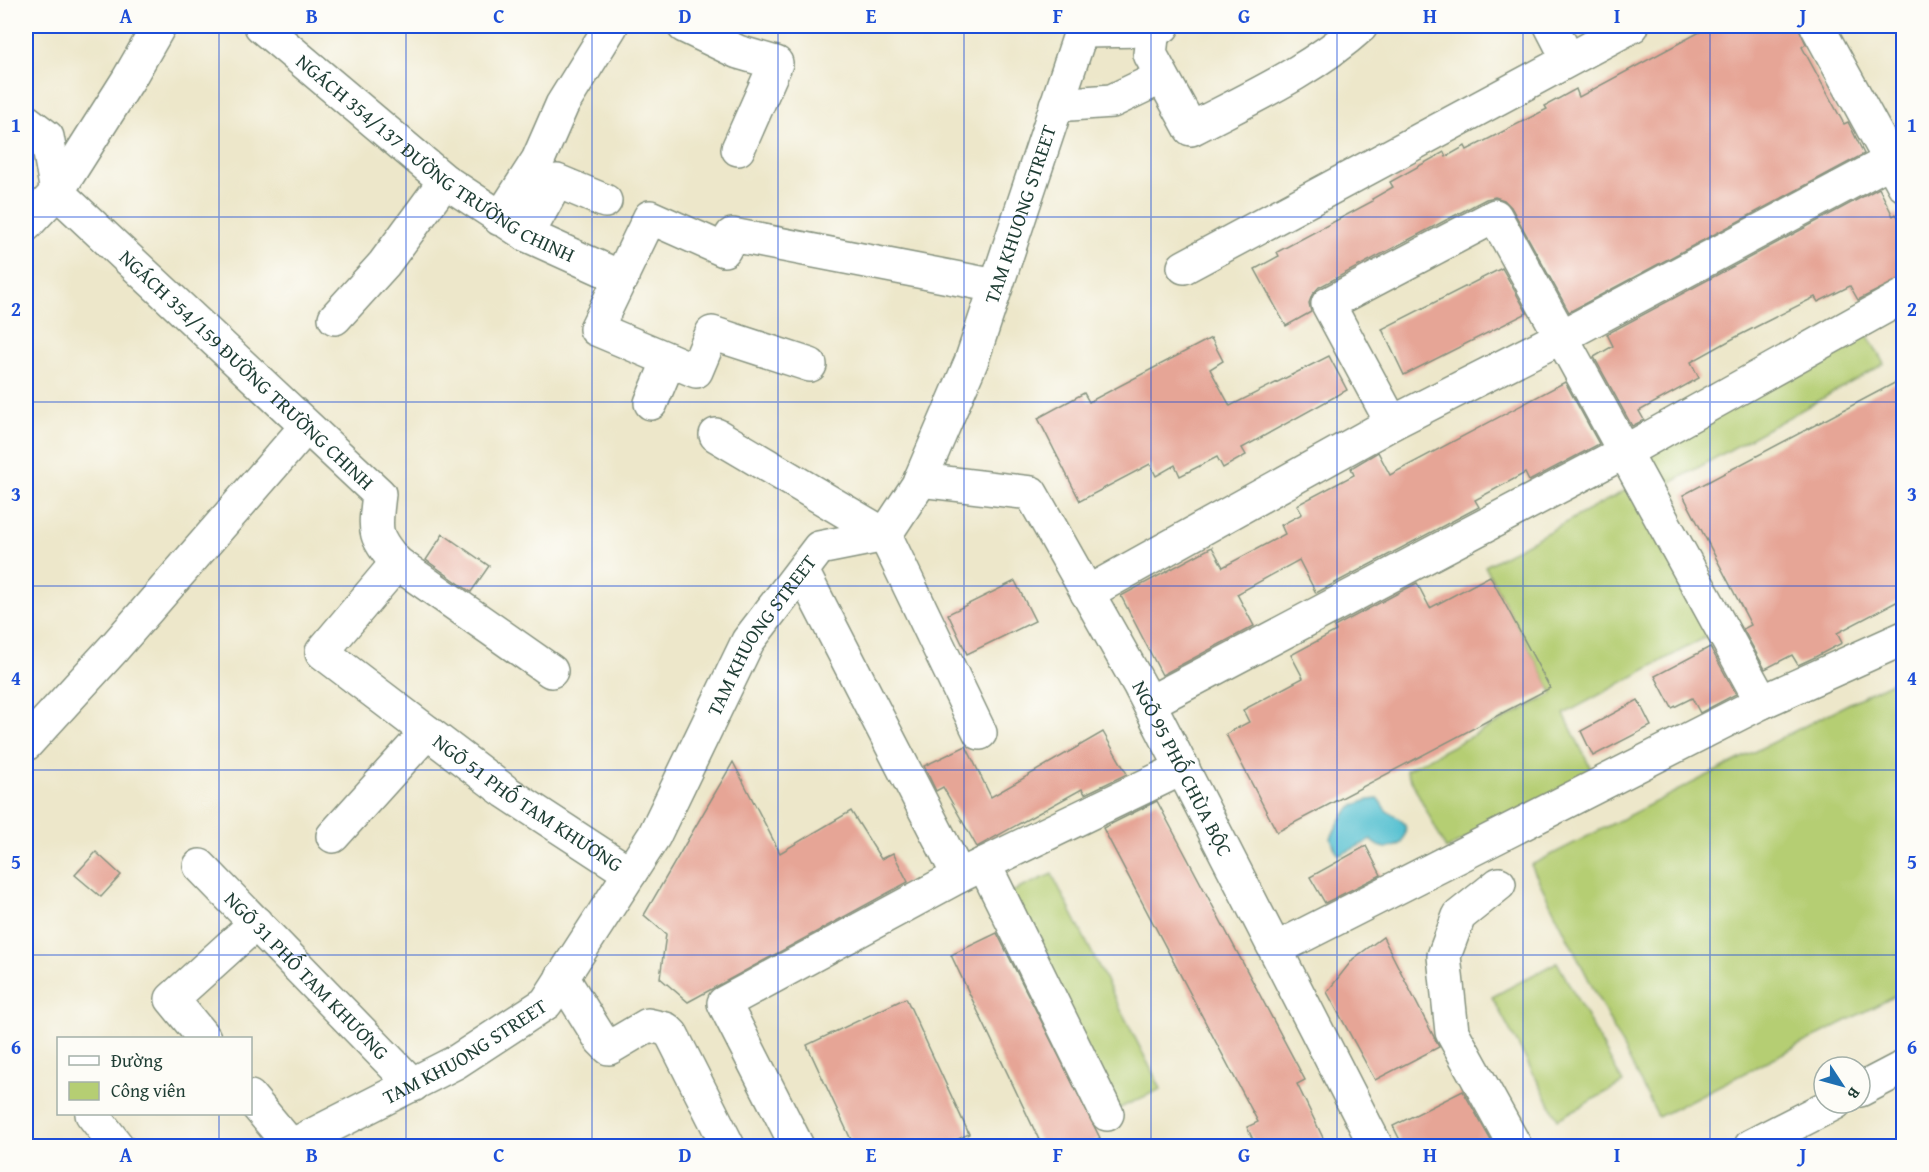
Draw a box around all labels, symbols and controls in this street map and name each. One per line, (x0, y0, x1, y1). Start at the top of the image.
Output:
text: A (120, 1, 133, 30)
text: B (306, 1, 318, 30)
text: C (493, 1, 505, 30)
text: D (678, 1, 692, 30)
text: E (866, 1, 877, 30)
text: F (1053, 1, 1063, 30)
text: G (1238, 1, 1250, 30)
text: H (1423, 1, 1437, 30)
text: I (1614, 1, 1620, 30)
text: J (1797, 1, 1807, 30)
street label: NGÁCH 354/137 ĐƯỜNG TRƯỜNG CHINH (290, 47, 580, 269)
text: 1 (11, 110, 21, 139)
text: 1 (1907, 110, 1917, 139)
street label: TAM KHUONG STREET (977, 121, 1063, 307)
street label: NGÁCH 354/159 ĐƯỜNG TRƯỜNG CHINH (113, 243, 381, 496)
text: 2 (11, 294, 21, 323)
text: 2 (1907, 294, 1917, 323)
text: 3 (11, 479, 21, 508)
text: 3 (1907, 479, 1917, 508)
street label: TAM KHUONG STREET (699, 548, 823, 720)
text: 4 (11, 663, 21, 692)
text: 4 (1907, 663, 1917, 692)
street label: NGÕ 95 PHỐ CHÙA BỘC (1126, 675, 1240, 861)
street label: NGÕ 51 PHỐ TAM KHƯƠNG (427, 727, 629, 879)
text: 5 (11, 847, 21, 876)
text: 5 (1907, 847, 1917, 876)
street label: NGÕ 31 PHỐ TAM KHƯƠNG (218, 885, 396, 1066)
street label: TAM KHUONG STREET (377, 991, 552, 1111)
text: 6 (11, 1032, 21, 1061)
text: 6 (1907, 1032, 1917, 1061)
legend (57, 1037, 252, 1115)
text: Đường (111, 1047, 162, 1074)
north arrow (1812, 1055, 1872, 1115)
text: Công viên (111, 1077, 186, 1104)
text: B (1841, 1083, 1867, 1105)
text: A (120, 1140, 133, 1169)
text: B (306, 1140, 318, 1169)
text: C (493, 1140, 505, 1169)
text: D (678, 1140, 692, 1169)
text: E (866, 1140, 877, 1169)
text: F (1053, 1140, 1063, 1169)
text: G (1238, 1140, 1250, 1169)
text: H (1423, 1140, 1437, 1169)
text: I (1614, 1140, 1620, 1169)
text: J (1797, 1140, 1807, 1169)

